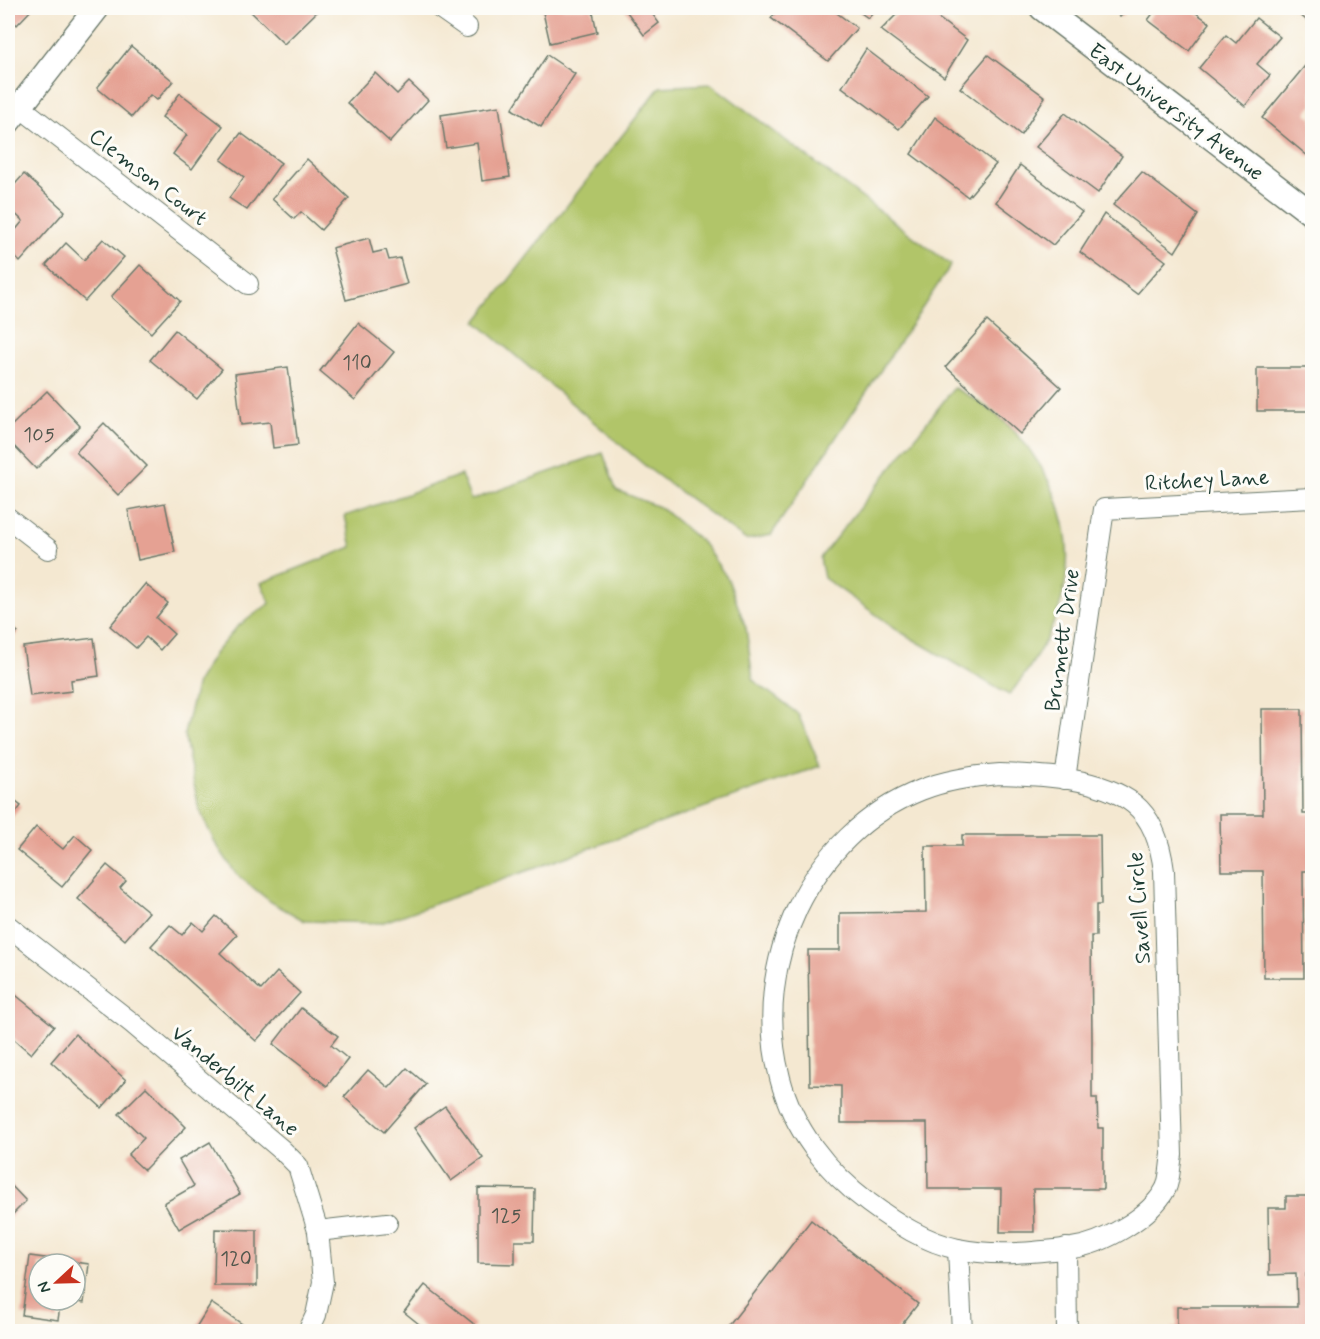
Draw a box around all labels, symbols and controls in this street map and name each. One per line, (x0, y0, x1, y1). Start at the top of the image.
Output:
street label: East University Avenue (1083, 37, 1269, 188)
street label: Clemson Court (83, 122, 213, 233)
house number: 110 (342, 350, 372, 377)
house number: 105 (23, 422, 55, 449)
street label: Ritchey Lane (1144, 464, 1270, 498)
street label: Brumett Drive (1039, 567, 1087, 713)
street label: Savell Circle (1122, 851, 1158, 965)
street label: Vanderbilt Lane (165, 1020, 305, 1143)
house number: 125 (491, 1203, 521, 1230)
house number: 120 (220, 1246, 252, 1273)
north arrow (27, 1252, 87, 1312)
text: N (33, 1278, 56, 1296)

